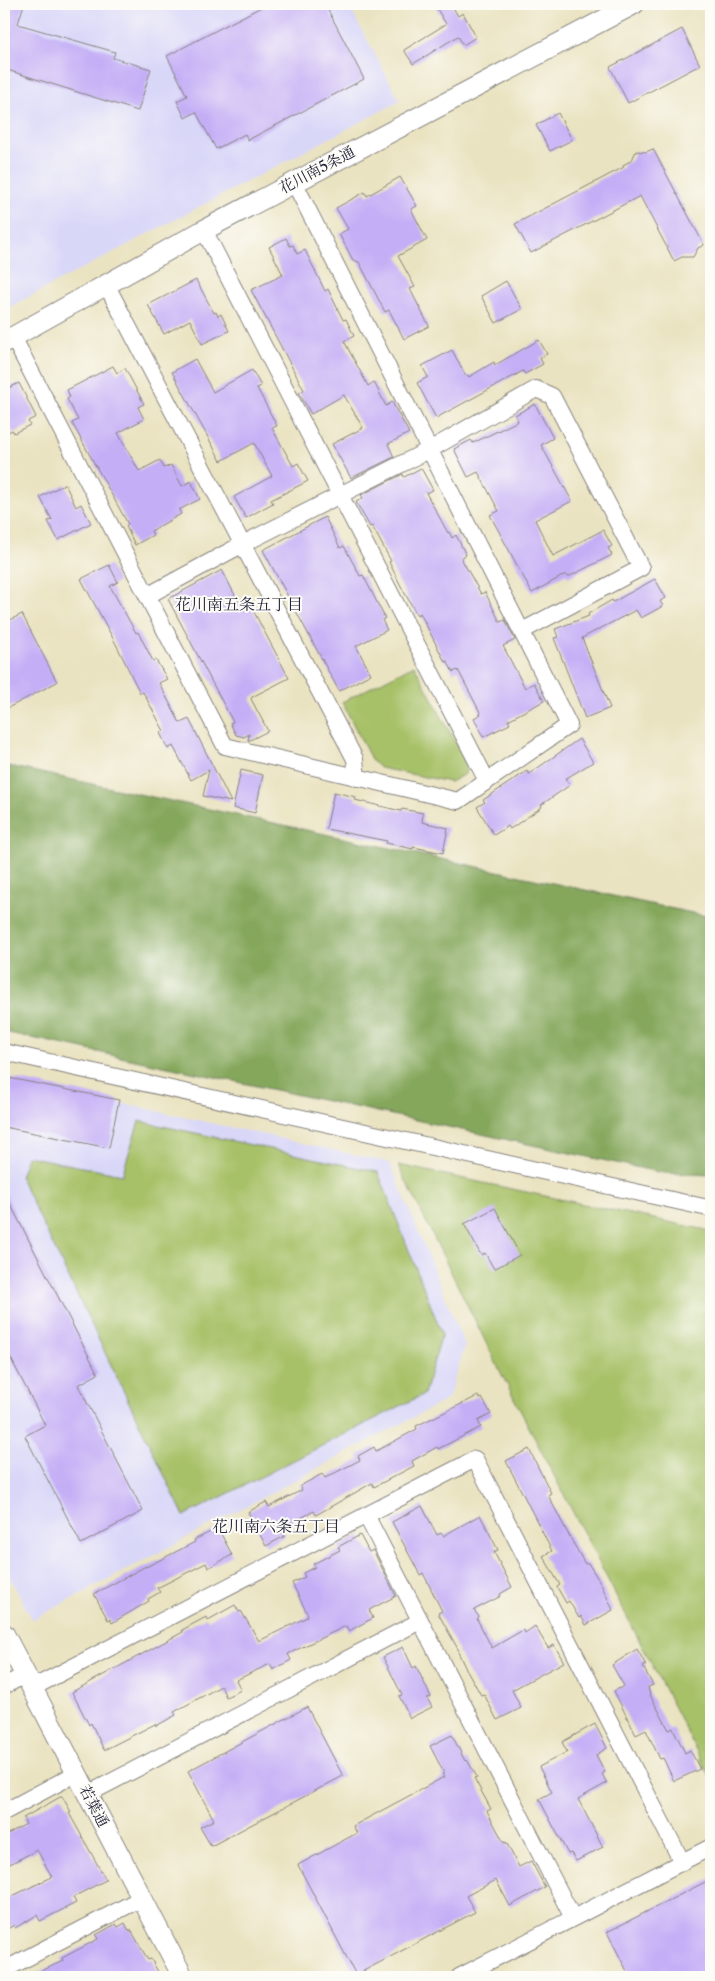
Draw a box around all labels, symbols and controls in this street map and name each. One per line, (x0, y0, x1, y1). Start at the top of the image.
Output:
street label: 花川南5条通 (276, 142, 358, 197)
district label: 花川南五条五丁目 (175, 594, 303, 614)
district label: 花川南六条五丁目 (212, 1516, 340, 1536)
street label: 若葉通 (75, 1781, 113, 1830)

